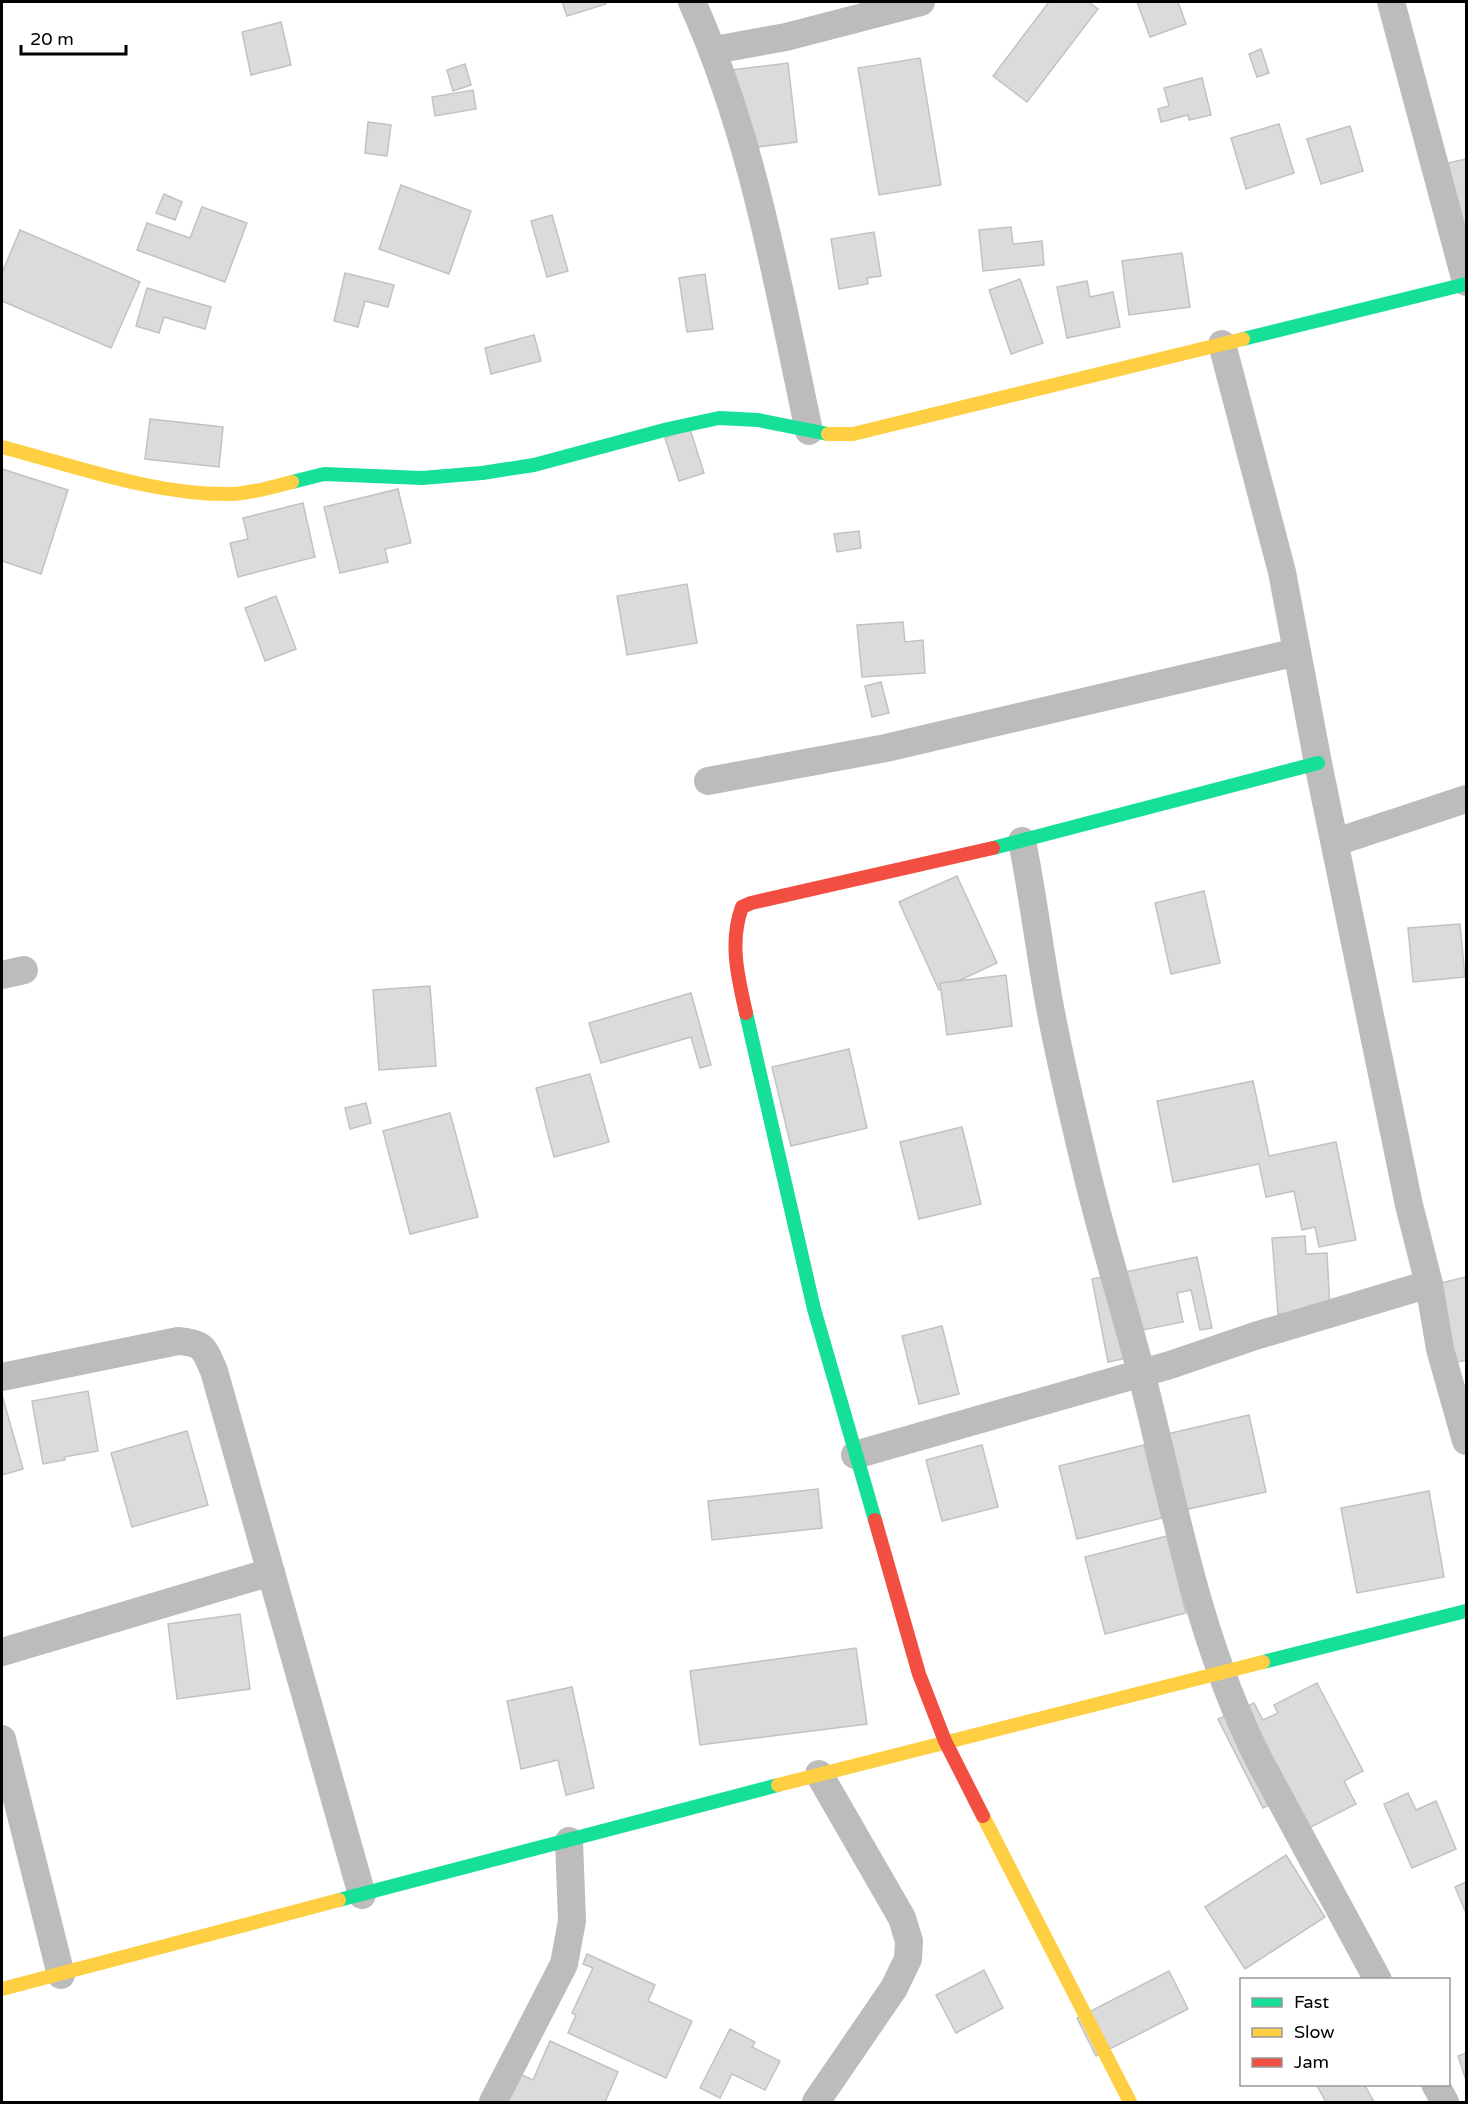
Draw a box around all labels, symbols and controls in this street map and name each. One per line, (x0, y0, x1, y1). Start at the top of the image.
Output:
scale bar (21, 18, 126, 56)
text: 20 m (30, 28, 74, 50)
legend (1240, 1978, 1450, 2086)
text: Fast (1294, 1991, 1329, 2013)
text: Slow (1294, 2021, 1335, 2043)
text: Jam (1294, 2051, 1329, 2073)

